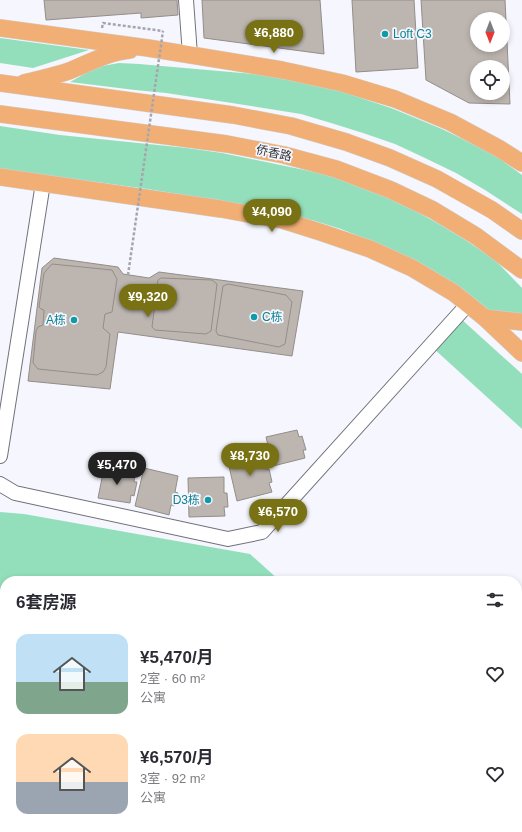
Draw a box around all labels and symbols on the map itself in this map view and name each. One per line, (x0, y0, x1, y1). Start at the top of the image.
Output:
north arrow (470, 12, 510, 52)
pin: ¥6,880 (241, 20, 307, 54)
place label: Loft C3 (393, 27, 432, 41)
marker: Loft C3 (380, 29, 390, 39)
street label: 侨香路 (255, 142, 293, 164)
pin: ¥4,090 (239, 199, 305, 233)
pin: ¥9,320 (115, 284, 181, 318)
place label: C栋 (262, 310, 283, 324)
marker: C栋 (249, 312, 259, 322)
place label: A栋 (46, 313, 66, 327)
marker: A栋 (69, 315, 79, 325)
pin: ¥8,730 (217, 443, 283, 477)
pin: ¥5,470 (84, 452, 150, 486)
place label: D3栋 (173, 493, 200, 507)
marker: D3栋 (203, 495, 213, 505)
pin: ¥6,570 (245, 499, 311, 533)

